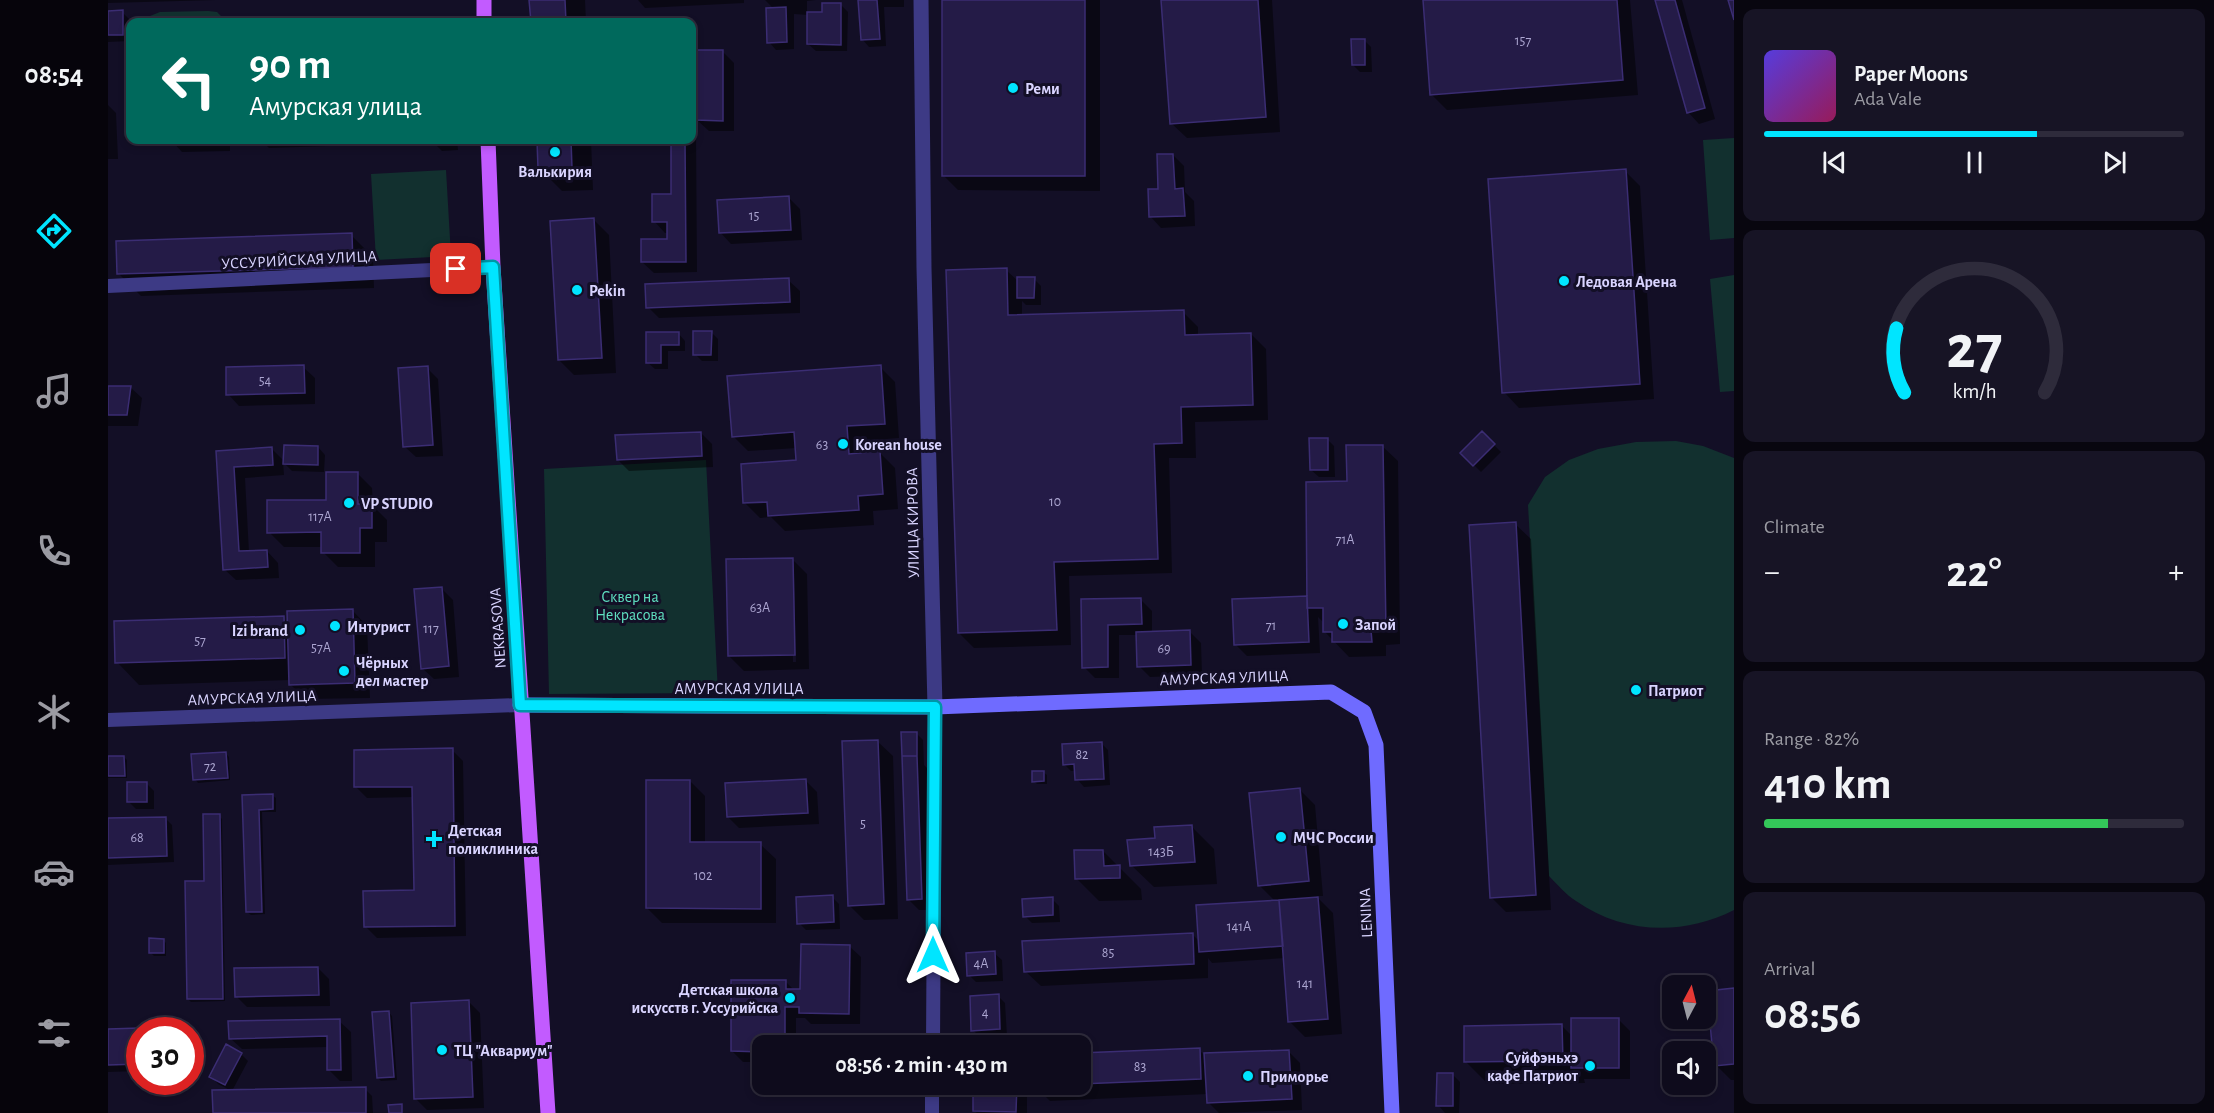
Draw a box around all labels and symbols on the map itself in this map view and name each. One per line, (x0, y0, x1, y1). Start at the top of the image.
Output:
house number: 157 (1515, 34, 1531, 48)
marker: Реми (1006, 81, 1020, 95)
place label: Реми (1025, 81, 1060, 97)
marker: Валькирия (548, 145, 562, 159)
place label: Валькирия (518, 164, 592, 180)
house number: 15 (749, 209, 759, 223)
pin (430, 243, 481, 294)
street label: УССУРИЙСКАЯ УЛИЦА (221, 247, 378, 272)
marker: Ледовая Арена (1557, 274, 1571, 288)
place label: Ледовая Арена (1576, 274, 1677, 290)
marker: Pekin (570, 283, 584, 297)
place label: Pekin (589, 283, 625, 299)
house number: 54 (259, 374, 272, 388)
marker: Korean house (836, 437, 850, 451)
place label: Korean house (855, 437, 942, 453)
house number: 63 (816, 438, 828, 452)
street label: УЛИЦА КИРОВА (904, 467, 922, 579)
house number: 10 (1049, 495, 1061, 509)
marker: VP STUDIO (342, 496, 356, 510)
place label: VP STUDIO (361, 496, 433, 512)
house number: 117А (308, 510, 332, 524)
house number: 71А (1336, 533, 1354, 547)
street label: NEKRASOVA (487, 587, 509, 669)
park label: Сквер на Некрасова (595, 589, 665, 623)
house number: 63А (750, 601, 770, 615)
marker: Запой (1336, 617, 1350, 631)
place label: Запой (1355, 617, 1396, 633)
marker: Интурист (328, 619, 342, 633)
place label: Интурист (347, 619, 411, 636)
house number: 71 (1266, 619, 1276, 633)
house number: 117 (423, 622, 439, 636)
place label: Izi brand (232, 623, 289, 639)
marker: Izi brand (293, 623, 307, 637)
house number: 57 (194, 634, 206, 648)
house number: 57А (311, 641, 331, 655)
house number: 69 (1157, 642, 1171, 656)
place label: Чёрных дел мастер (356, 655, 429, 689)
marker: Чёрных дел мастер (337, 664, 351, 678)
street label: АМУРСКАЯ УЛИЦА (1159, 668, 1289, 688)
street label: АМУРСКАЯ УЛИЦА (674, 681, 804, 697)
marker: Патриот (1629, 683, 1643, 697)
place label: Патриот (1648, 683, 1704, 699)
street label: АМУРСКАЯ УЛИЦА (187, 688, 317, 708)
house number: 82 (1075, 748, 1089, 762)
house number: 72 (204, 760, 216, 774)
house number: 5 (860, 817, 866, 831)
place label: Детская поликлиника (448, 823, 538, 857)
marker: Детская поликлиника (425, 830, 443, 848)
marker: МЧС России (1274, 830, 1288, 844)
place label: МЧС России (1293, 830, 1374, 846)
house number: 68 (130, 831, 144, 845)
house number: 143Б (1148, 845, 1174, 859)
house number: 102 (694, 869, 712, 883)
street label: LENINA (1357, 888, 1375, 938)
house number: 141А (1227, 920, 1251, 934)
position arrow (901, 923, 965, 987)
house number: 85 (1102, 946, 1114, 960)
house number: 4А (974, 957, 988, 971)
north arrow (1662, 975, 1716, 1029)
house number: 141 (1297, 977, 1313, 991)
place label: Детская школа искусств г. Уссурийска (632, 982, 778, 1017)
marker: Детская школа искусств г. Уссурийска (783, 991, 797, 1005)
house number: 4 (982, 1006, 989, 1020)
speed limit sign: 30 (126, 1017, 204, 1095)
marker: ТЦ "Аквариум" (435, 1043, 449, 1057)
place label: ТЦ "Аквариум" (454, 1043, 553, 1060)
place label: Суйфэньхэ кафе Патриот (1487, 1050, 1579, 1084)
marker: Суйфэньхэ кафе Патриот (1583, 1059, 1597, 1073)
house number: 83 (1134, 1060, 1146, 1074)
marker: Приморье (1241, 1069, 1255, 1083)
place label: Приморье (1260, 1069, 1329, 1085)

